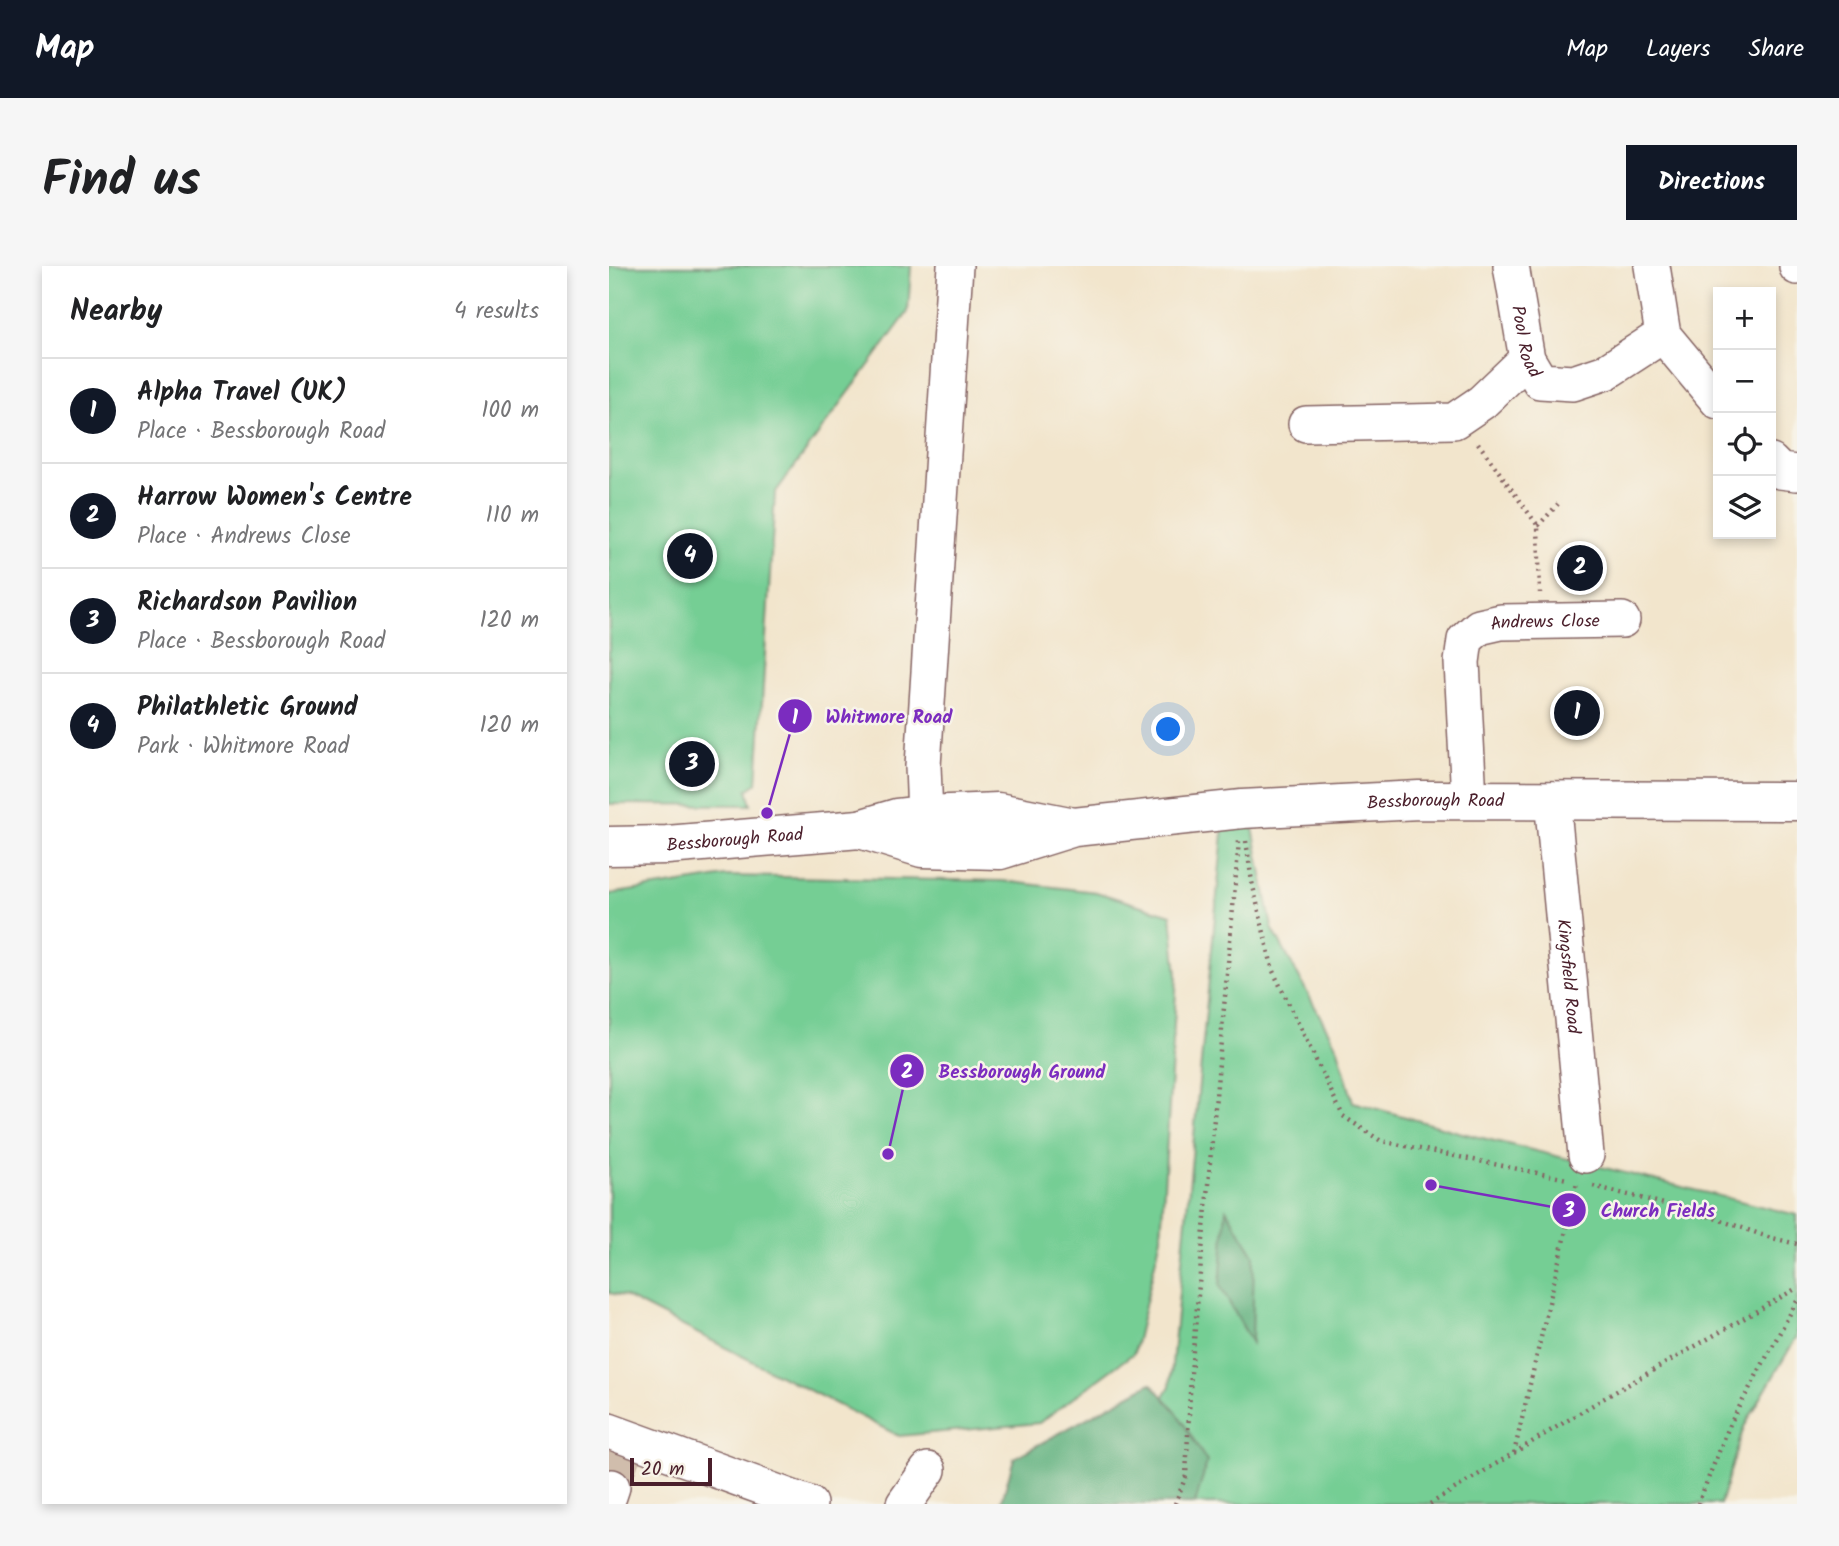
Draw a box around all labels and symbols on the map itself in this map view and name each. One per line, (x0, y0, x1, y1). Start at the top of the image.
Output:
street label: Pool Road (1502, 303, 1549, 385)
pin: 4 (667, 530, 713, 582)
pin: 2 (1557, 542, 1603, 594)
street label: Andrews Close (1487, 607, 1600, 640)
pin: 1 (1554, 687, 1600, 739)
callout: Whitmore Road (777, 696, 967, 736)
text: 1 (792, 702, 799, 735)
text: Whitmore Road (826, 703, 953, 733)
your location (1151, 712, 1185, 746)
pin: 3 (669, 738, 715, 790)
street label: Bessborough Road (1366, 787, 1505, 819)
street label: Bessborough Road (665, 821, 805, 861)
street label: Kingsfield Road (1548, 918, 1587, 1036)
callout: Bessborough Ground (890, 1051, 1120, 1091)
text: 2 (901, 1056, 913, 1089)
text: Bessborough Ground (938, 1058, 1106, 1088)
callout: Church Fields (1551, 1190, 1729, 1230)
text: 3 (1562, 1195, 1575, 1228)
text: Church Fields (1601, 1197, 1715, 1227)
scale bar (630, 1455, 712, 1487)

